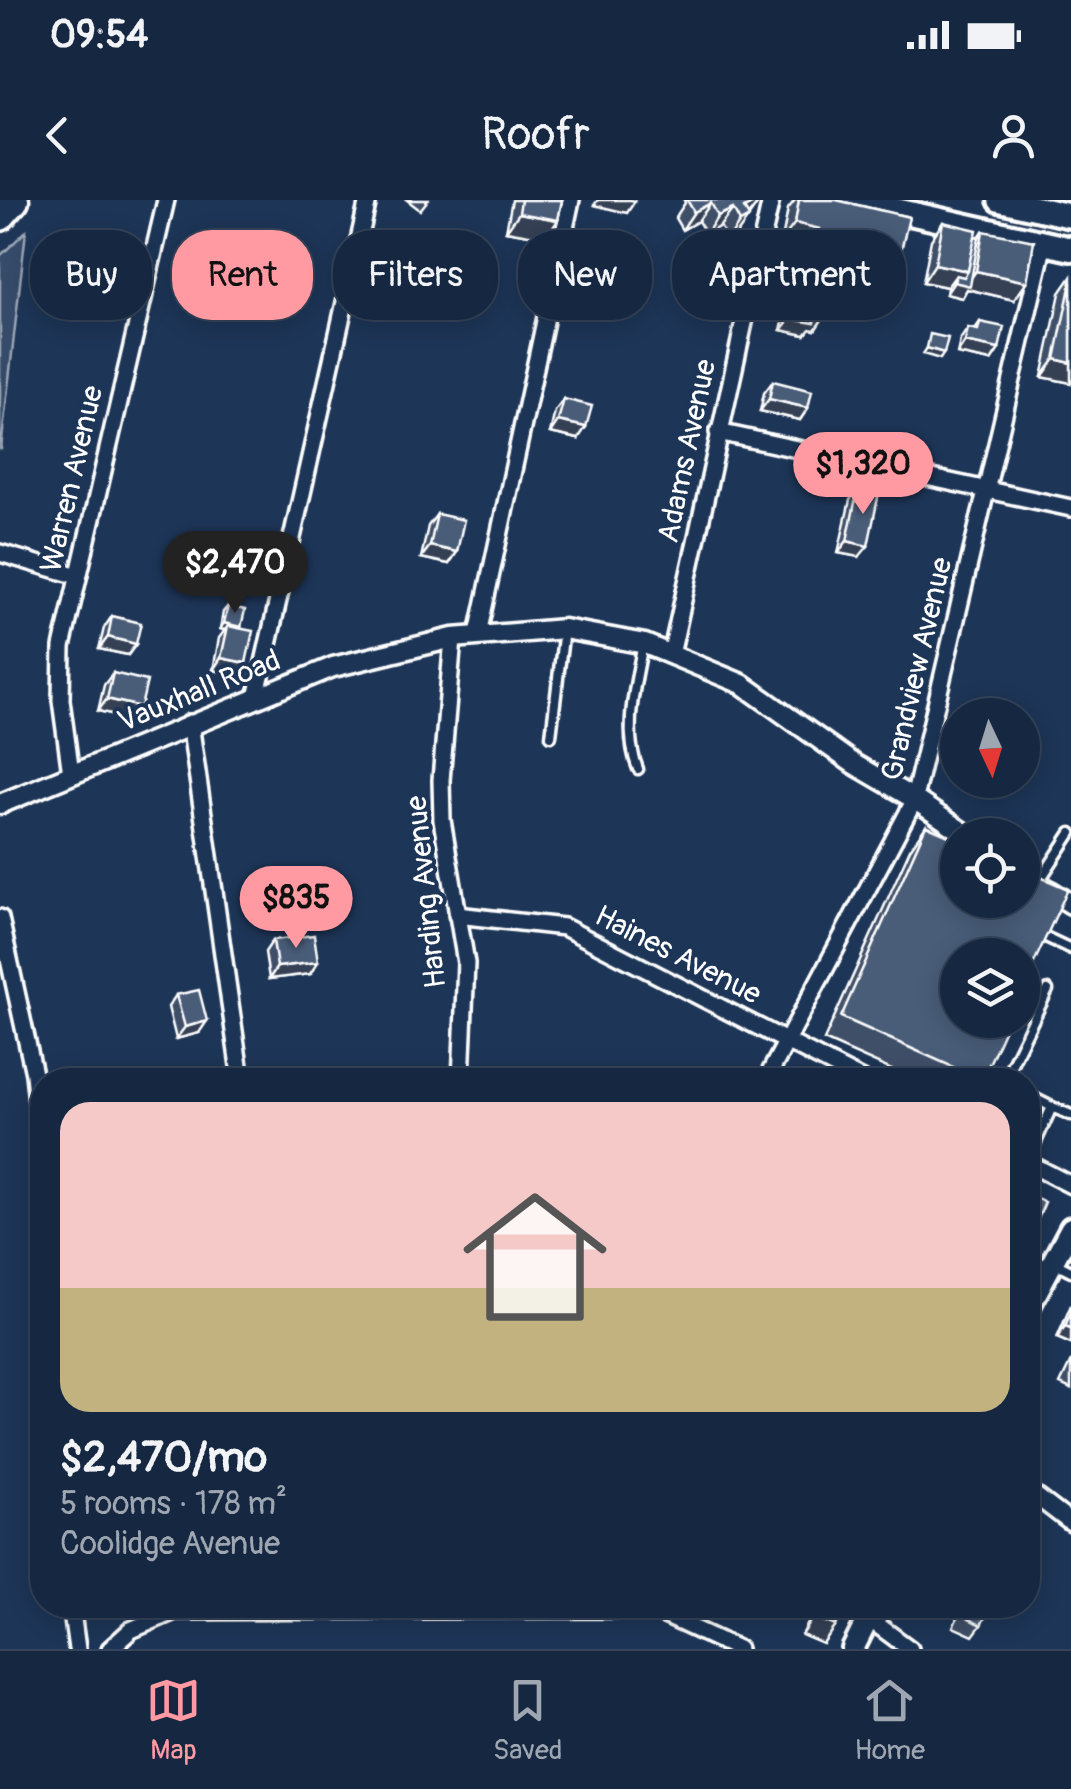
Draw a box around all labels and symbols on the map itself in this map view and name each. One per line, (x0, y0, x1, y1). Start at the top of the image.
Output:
street label: Adams Avenue (650, 356, 725, 546)
street label: Warren Avenue (33, 382, 111, 576)
pin: $1,320 (782, 432, 944, 517)
pin: $2,470 (154, 531, 316, 616)
street label: Grandview Avenue (873, 554, 961, 784)
street label: Vauxhall Road (112, 642, 286, 740)
north arrow (940, 698, 1040, 798)
street label: Harding Avenue (397, 794, 455, 990)
pin: $835 (237, 866, 355, 951)
street label: Haines Avenue (589, 897, 768, 1013)

